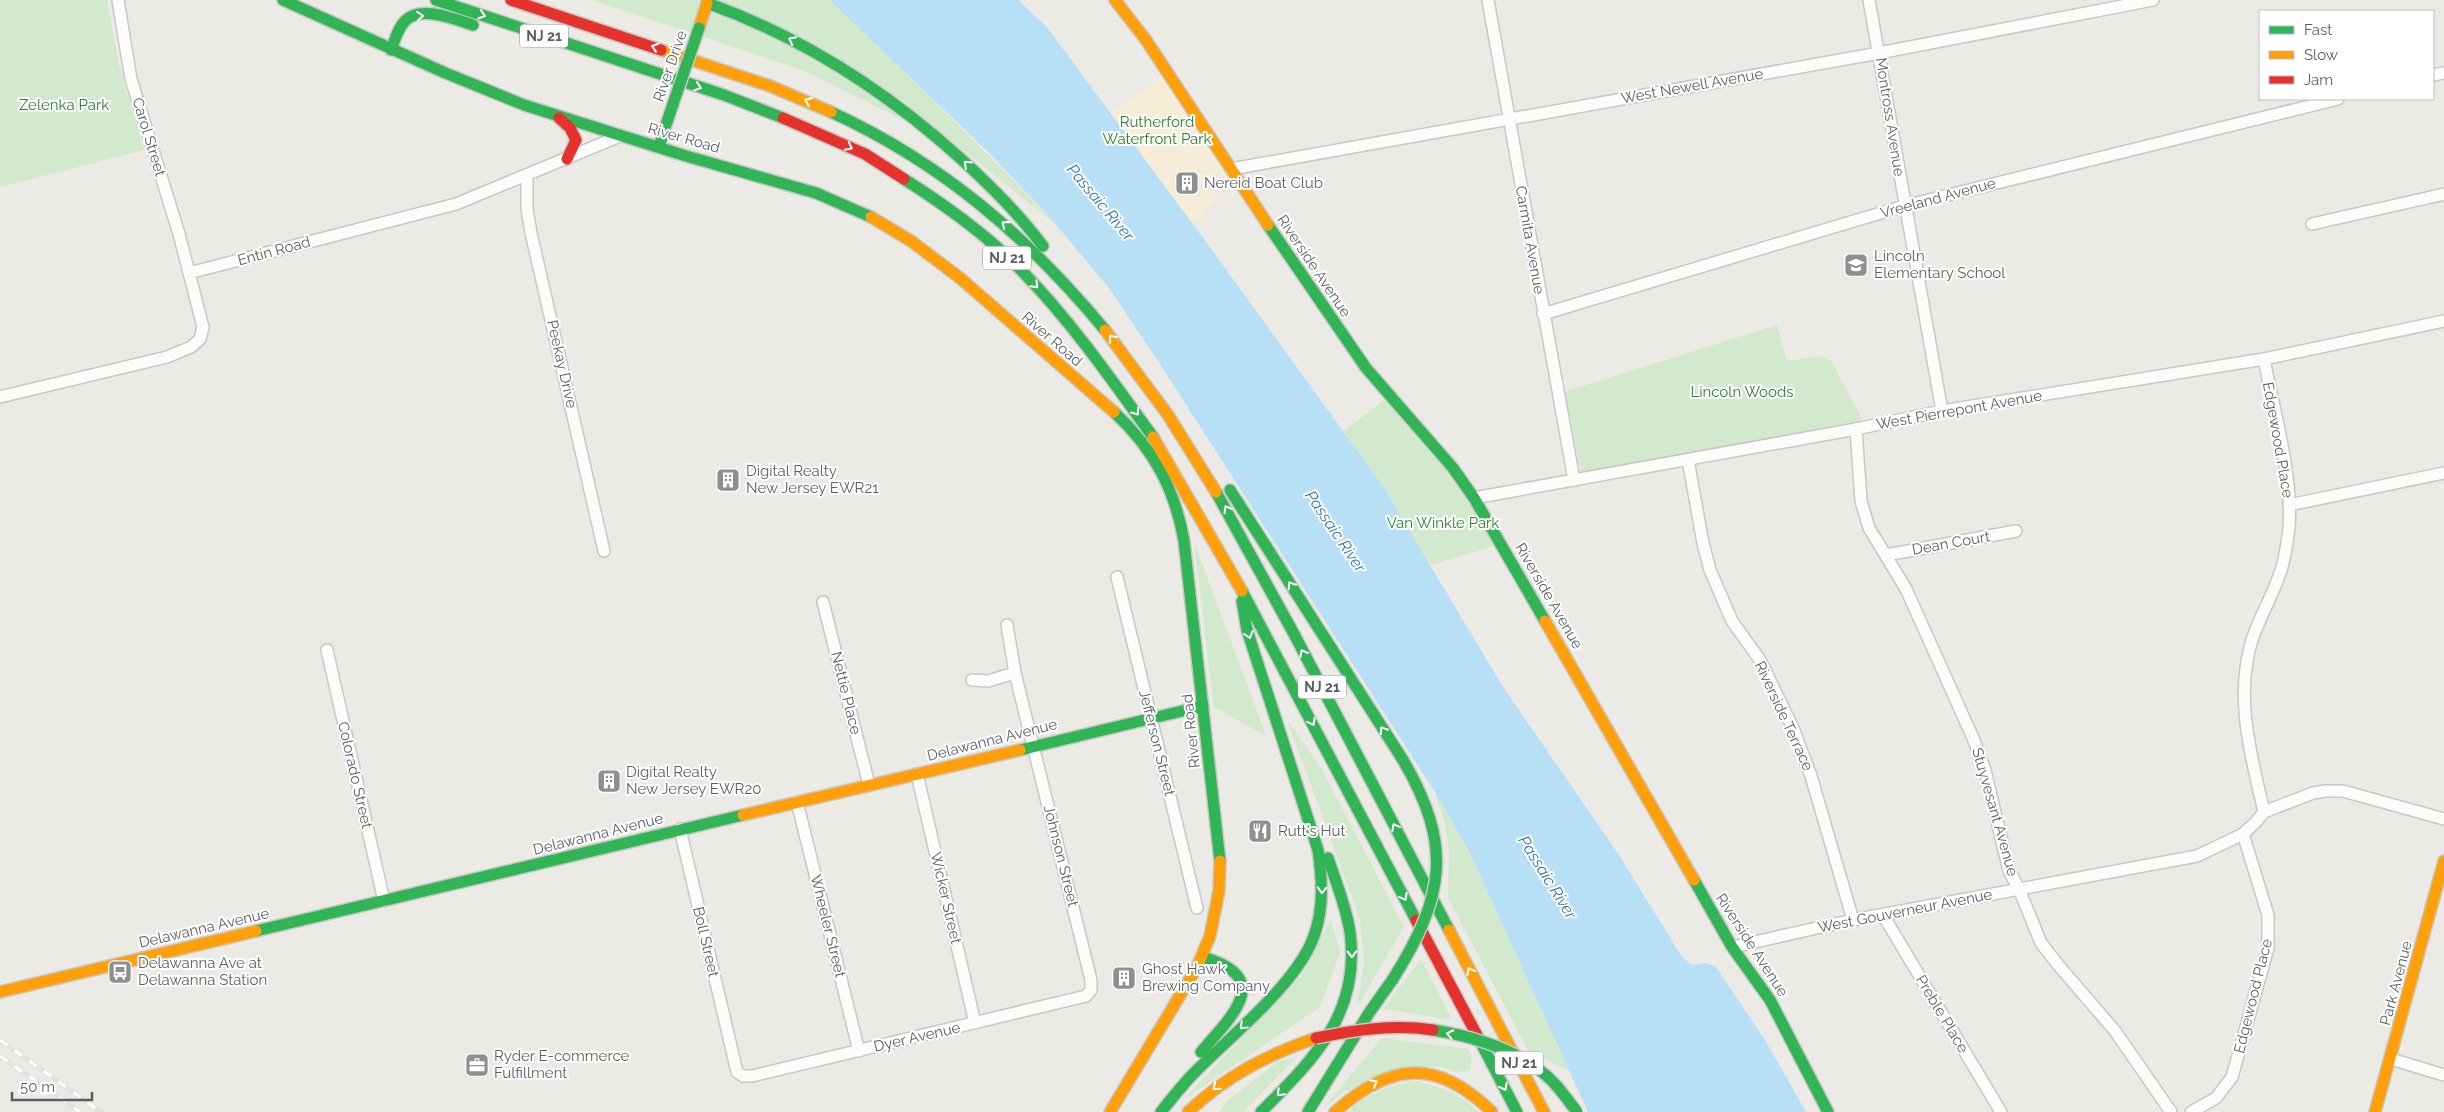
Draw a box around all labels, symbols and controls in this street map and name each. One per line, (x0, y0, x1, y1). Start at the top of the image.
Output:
one-way arrow (477, 10, 486, 20)
legend (2259, 10, 2434, 100)
one-way arrow (416, 11, 424, 22)
text: Fast (2304, 21, 2332, 39)
road number: NJ 21 (520, 24, 568, 48)
street label: River Drive (649, 28, 691, 104)
one-way arrow (789, 36, 798, 46)
one-way arrow (651, 43, 660, 53)
text: Slow (2304, 46, 2338, 64)
street label: Montross Avenue (1872, 56, 1908, 178)
street label: West Newell Avenue (1619, 65, 1765, 107)
text: Jam (2304, 71, 2333, 89)
one-way arrow (694, 81, 702, 91)
street label: Carol Street (128, 95, 170, 179)
park label: Zelenka Park (19, 96, 109, 114)
one-way arrow (804, 97, 813, 108)
park label: Rutherford Waterfront Park (1102, 113, 1212, 148)
street label: River Road (646, 119, 722, 157)
one-way arrow (844, 141, 853, 151)
water label: Passaic River (1063, 160, 1139, 245)
one-way arrow (963, 161, 972, 170)
building icon: Nereid Boat Club (1174, 170, 1200, 196)
place label: Nereid Boat Club (1204, 174, 1323, 192)
street label: Vreeland Avenue (1878, 174, 1998, 222)
street label: Carmita Avenue (1512, 184, 1548, 296)
street label: Riverside Avenue (1273, 211, 1355, 321)
one-way arrow (1001, 220, 1010, 229)
street label: Entin Road (236, 233, 312, 269)
road number: NJ 21 (983, 247, 1031, 270)
place label: Lincoln Elementary School (1874, 247, 2006, 282)
school or university icon: Lincoln Elementary School (1843, 252, 1869, 278)
one-way arrow (1029, 279, 1038, 288)
street label: River Road (1018, 308, 1086, 370)
street label: Peekay Drive (543, 318, 581, 410)
one-way arrow (1109, 335, 1117, 344)
street label: Edgewood Place (2259, 381, 2297, 500)
park label: Lincoln Woods (1690, 383, 1794, 401)
street label: West Pierrepont Avenue (1875, 387, 2043, 433)
one-way arrow (1130, 406, 1139, 416)
place label: Digital Realty New Jersey EWR21 (746, 462, 879, 497)
building icon: Digital Realty New Jersey EWR21 (715, 467, 741, 493)
water label: Passaic River (1301, 487, 1370, 576)
one-way arrow (1223, 506, 1233, 515)
park label: Van Winkle Park (1387, 514, 1499, 532)
street label: Dean Court (1911, 527, 1991, 559)
street label: Riverside Avenue (1511, 540, 1587, 652)
one-way arrow (1288, 582, 1298, 591)
one-way arrow (1243, 630, 1253, 638)
one-way arrow (1299, 649, 1309, 658)
street label: Nettie Place (827, 650, 865, 736)
street label: Riverside Terrace (1751, 658, 1817, 774)
road number: NJ 21 (1298, 676, 1346, 699)
street label: Jefferson Street (1135, 688, 1179, 798)
street label: River Road (1178, 693, 1204, 769)
street label: Delawanna Avenue (925, 715, 1059, 765)
one-way arrow (1306, 717, 1316, 726)
street label: Colorado Street (334, 720, 376, 830)
one-way arrow (1380, 726, 1389, 736)
street label: Stuyvesant Avenue (1968, 746, 2022, 878)
place label: Digital Realty New Jersey EWR20 (626, 763, 761, 798)
building icon: Digital Realty New Jersey EWR20 (596, 768, 622, 794)
street label: Johnson Street (1040, 803, 1082, 909)
street label: Delawanna Avenue (531, 809, 665, 859)
restaurant icon: Rutt's Hut (1247, 818, 1273, 844)
place label: Rutt's Hut (1278, 822, 1346, 840)
one-way arrow (1391, 824, 1401, 833)
water label: Passaic River (1514, 832, 1581, 923)
street label: Wicker Street (927, 850, 965, 946)
street label: Wheeler Street (807, 873, 849, 979)
street label: West Gouverneur Avenue (1816, 885, 1994, 937)
one-way arrow (1317, 886, 1328, 894)
street label: Riverside Avenue (1712, 890, 1792, 1000)
one-way arrow (1398, 892, 1408, 901)
street label: Delawanna Avenue (137, 904, 271, 952)
street label: Boll Street (689, 905, 723, 979)
street label: Edgewood Place (2230, 937, 2276, 1055)
street label: Park Avenue (2376, 939, 2416, 1027)
one-way arrow (1347, 951, 1357, 959)
place label: Delawanna Ave at Delawanna Station (138, 954, 267, 989)
bus stop icon: Delawanna Ave at Delawanna Station (107, 959, 133, 985)
place label: Ghost Hawk Brewing Company (1142, 960, 1270, 995)
building icon: Ghost Hawk Brewing Company (1111, 965, 1137, 991)
one-way arrow (1466, 968, 1476, 977)
street label: Preble Place (1912, 972, 1972, 1056)
street label: Dyer Avenue (872, 1018, 962, 1056)
one-way arrow (1240, 1020, 1249, 1029)
one-way arrow (1446, 1029, 1455, 1040)
place label: Ryder E-commerce Fulfillment (494, 1047, 630, 1082)
office icon: Ryder E-commerce Fulfillment (464, 1052, 490, 1078)
road number: NJ 21 (1495, 1052, 1543, 1074)
scale bar (12, 1070, 92, 1102)
text: 50 m (20, 1078, 55, 1096)
one-way arrow (1369, 1079, 1378, 1089)
one-way arrow (1213, 1082, 1222, 1090)
one-way arrow (1498, 1082, 1508, 1091)
one-way arrow (1276, 1088, 1285, 1097)

